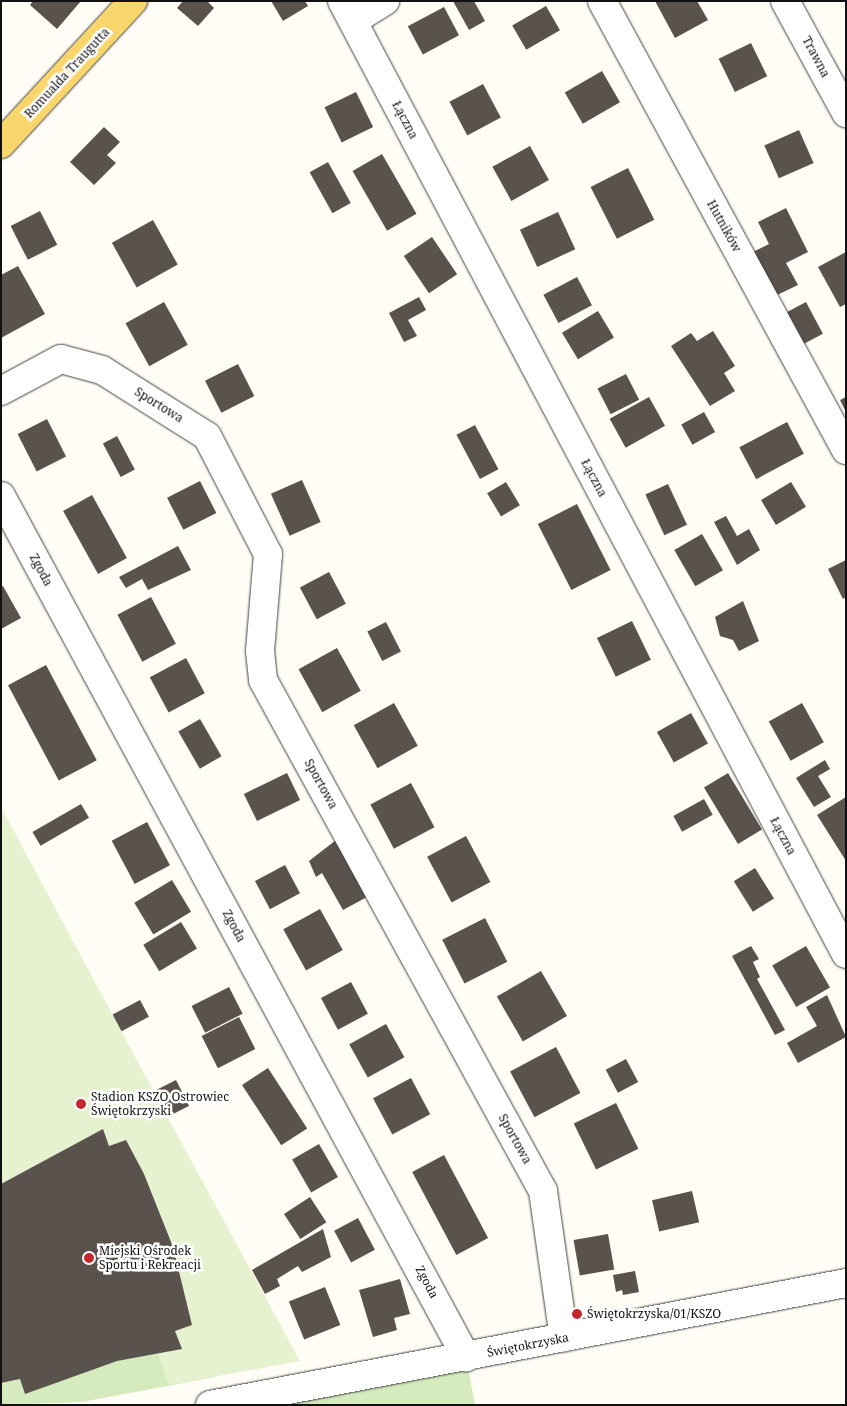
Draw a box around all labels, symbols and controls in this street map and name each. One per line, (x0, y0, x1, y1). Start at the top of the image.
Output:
street label: Romualda Traugutta (22, 25, 112, 121)
street label: Trawna (799, 34, 833, 80)
street label: Łączna (389, 99, 421, 141)
street label: Hutników (704, 198, 744, 254)
street label: Sportowa (132, 384, 186, 426)
street label: Łączna (578, 457, 610, 499)
street label: Zgoda (27, 551, 55, 589)
street label: Sportowa (301, 757, 341, 811)
street label: Łączna (767, 815, 799, 857)
street label: Zgoda (220, 907, 248, 945)
place label: Stadion KSZO Ostrowiec Świętokrzyski (91, 1090, 229, 1118)
marker: Stadion KSZO Ostrowiec Świętokrzyski (75, 1098, 87, 1110)
street label: Sportowa (495, 1112, 535, 1166)
place label: Miejski Ośrodek Sportu i Rekreacji (99, 1244, 201, 1272)
marker: Miejski Ośrodek Sportu i Rekreacji (83, 1252, 95, 1264)
street label: Zgoda (413, 1263, 441, 1301)
place label: Świętokrzyska/01/KSZO (587, 1307, 721, 1321)
marker: Świętokrzyska/01/KSZO (571, 1308, 583, 1320)
street label: Świętokrzyska (486, 1330, 570, 1360)

